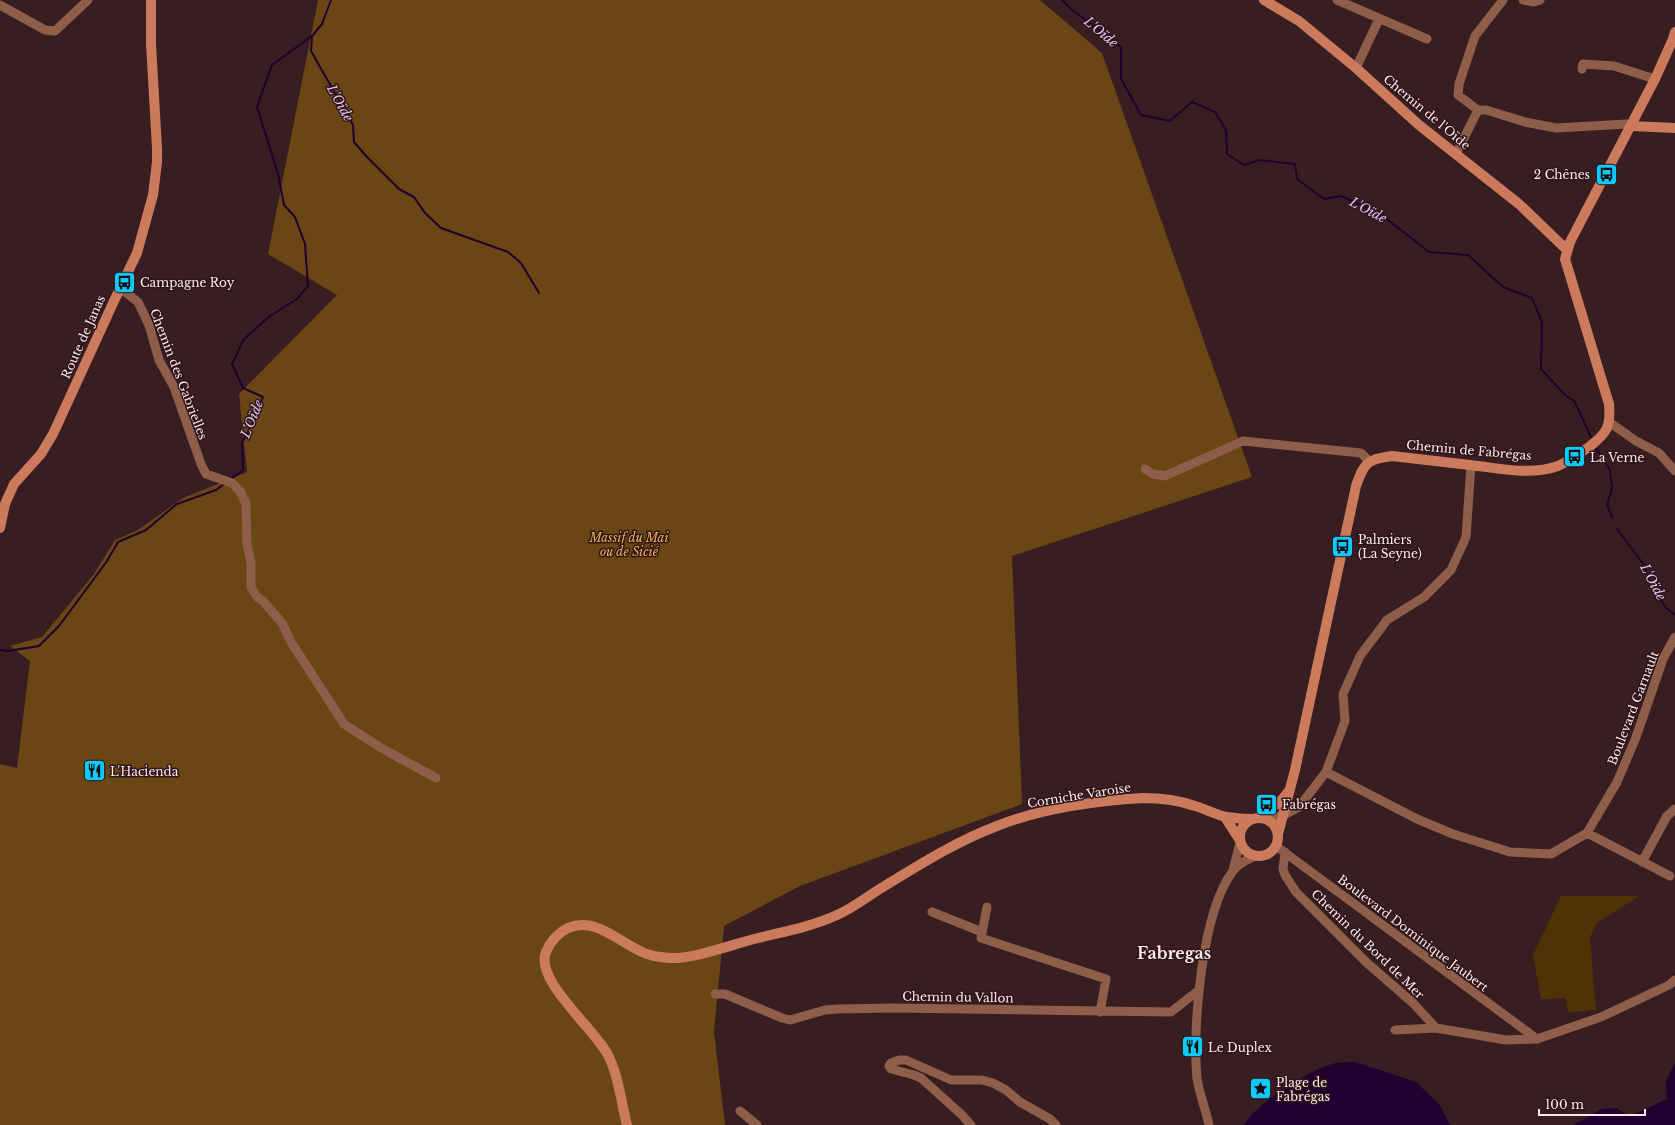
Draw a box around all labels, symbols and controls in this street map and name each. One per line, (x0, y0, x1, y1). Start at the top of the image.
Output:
water label: L'Oïde (1080, 12, 1122, 51)
street label: Chemin de l'Oïde (1381, 71, 1474, 153)
water label: L'Oïde (322, 81, 357, 124)
bus stop icon: 2 Chênes (1593, 161, 1619, 187)
place label: 2 Chênes (1534, 167, 1590, 182)
water label: L'Oïde (1346, 193, 1390, 227)
bus stop icon: Campagne Roy (111, 269, 137, 295)
place label: Campagne Roy (140, 275, 235, 290)
street label: Route de Janas (58, 293, 108, 381)
street label: Chemin des Gabrielles (147, 306, 211, 442)
water label: L'Oïde (236, 397, 267, 441)
street label: Chemin de Fabrégas (1406, 437, 1532, 463)
bus stop icon: La Verne (1561, 444, 1587, 470)
place label: La Verne (1590, 450, 1644, 465)
park label: Massif du Mai ou de Sicié (588, 530, 669, 559)
place label: Palmiers (La Seyne) (1358, 532, 1422, 561)
bus stop icon: Palmiers (La Seyne) (1330, 533, 1356, 559)
water label: L'Oïde (1636, 560, 1670, 604)
street label: Boulevard Garnault (1604, 648, 1662, 767)
restaurant icon: L'Hacienda (81, 758, 107, 784)
place label: L'Hacienda (110, 764, 179, 779)
street label: Corniche Varoise (1026, 779, 1132, 811)
bus stop icon: Fabrégas (1253, 791, 1279, 817)
place label: Fabrégas (1282, 797, 1336, 812)
street label: Boulevard Dominique Jaubert (1335, 871, 1492, 995)
street label: Chemin du Bord de Mer (1308, 886, 1428, 1002)
district label: Fabregas (1137, 943, 1211, 963)
street label: Chemin du Vallon (902, 989, 1014, 1005)
restaurant icon: Le Duplex (1179, 1034, 1205, 1060)
place label: Le Duplex (1208, 1040, 1273, 1055)
place label: Plage de Fabrégas (1276, 1075, 1330, 1104)
place icon: Plage de Fabrégas (1248, 1076, 1274, 1102)
scale bar (1539, 1091, 1645, 1117)
text: 100 m (1545, 1097, 1584, 1112)

